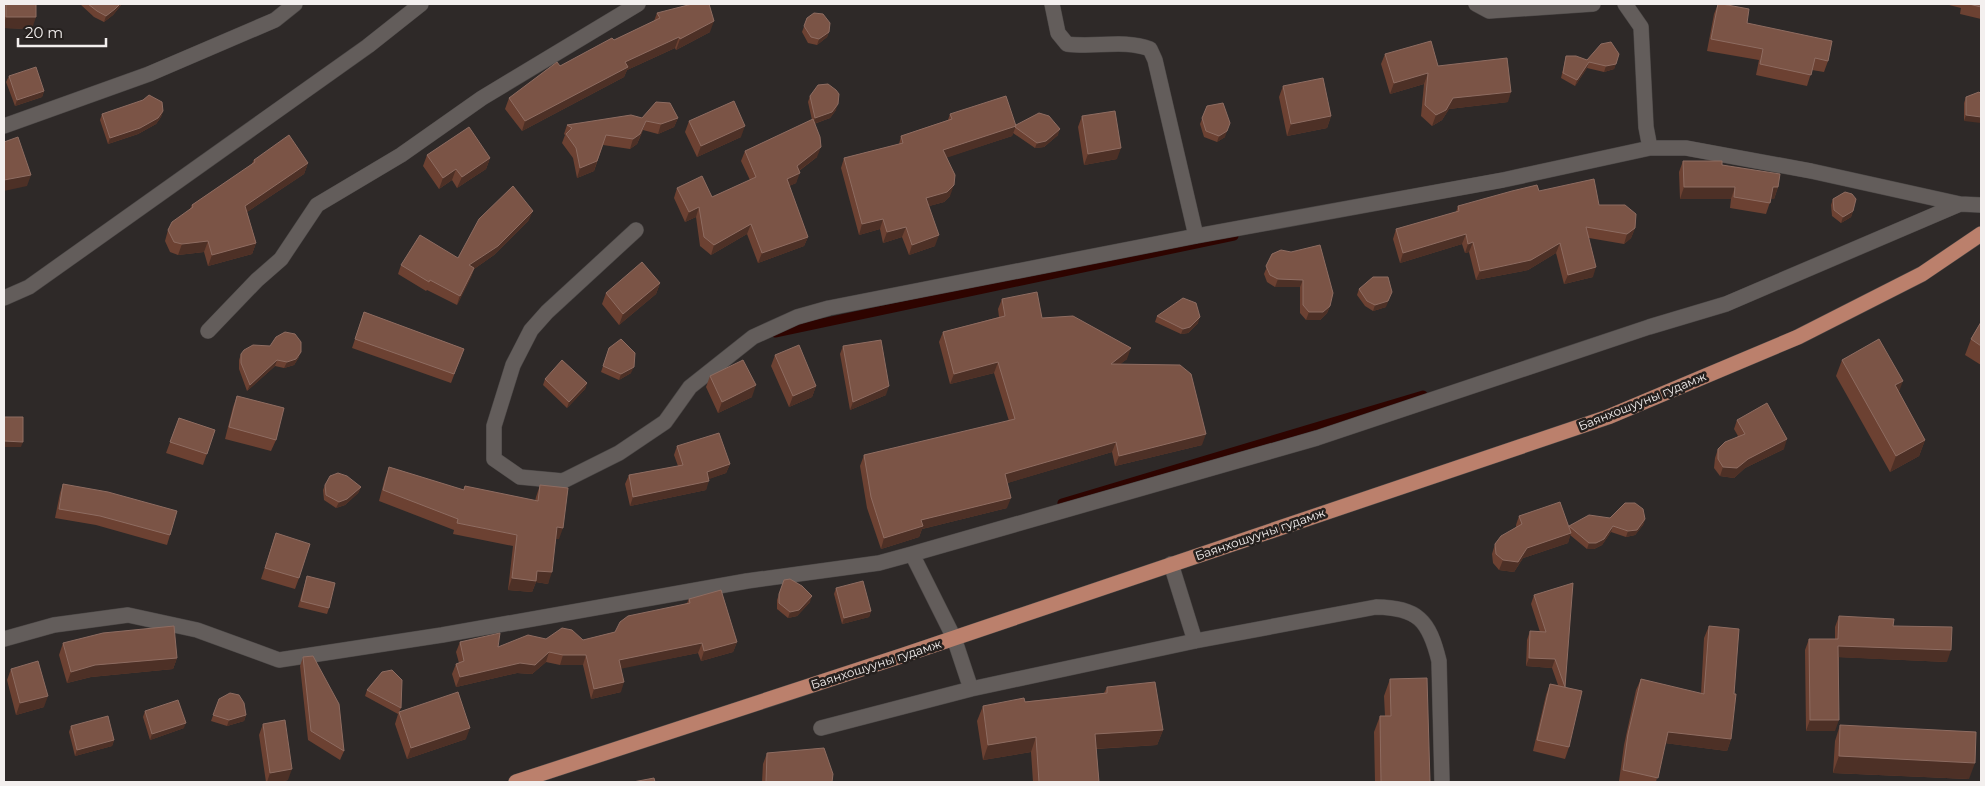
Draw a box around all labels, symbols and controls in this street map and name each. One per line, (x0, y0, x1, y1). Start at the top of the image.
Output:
scale bar (18, 15, 105, 47)
text: 20 m (25, 23, 63, 42)
street label: Баянхошууны гудамж (1576, 368, 1708, 433)
street label: Баянхошууны гудамж (1193, 505, 1327, 563)
street label: Баянхошууны гудамж (809, 636, 943, 692)

